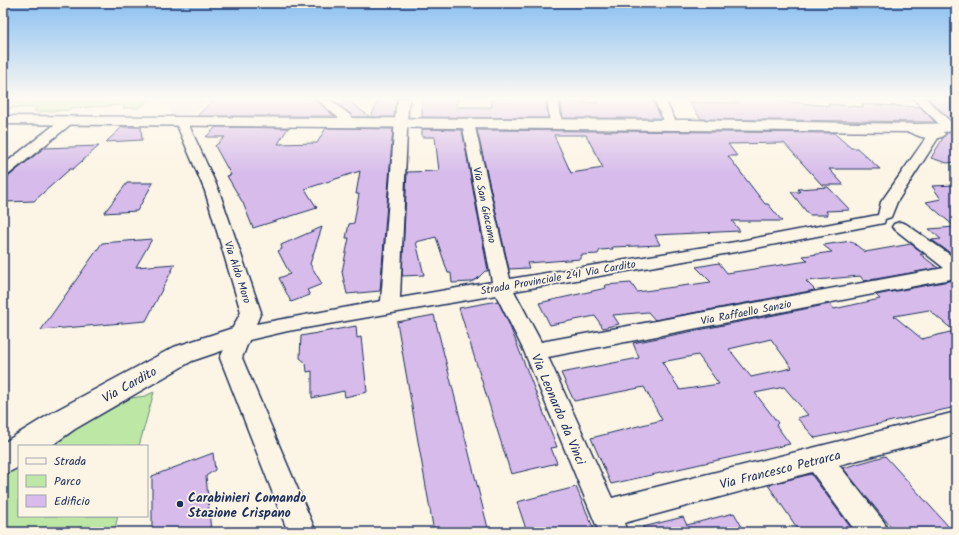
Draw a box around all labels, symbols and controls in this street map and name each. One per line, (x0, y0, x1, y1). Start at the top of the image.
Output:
street label: Via San Giacomo (467, 165, 501, 245)
street label: Via Aldo Moro (219, 239, 256, 306)
street label: Strada Provinciale 241 Via Cardito (479, 255, 637, 301)
street label: Via Raffaello Sanzio (699, 295, 793, 331)
street label: Via Leonardo da Vinci (525, 351, 591, 469)
street label: Via Cardito (98, 362, 161, 409)
legend (18, 445, 148, 517)
street label: Via Francesco Petrarca (718, 445, 843, 496)
text: Strada (54, 452, 87, 471)
text: Parco (54, 472, 81, 491)
place label: Carabinieri Comando Stazione Crispano (188, 488, 306, 524)
text: Edificio (54, 492, 90, 511)
marker: Carabinieri Comando Stazione Crispano (175, 499, 185, 509)

